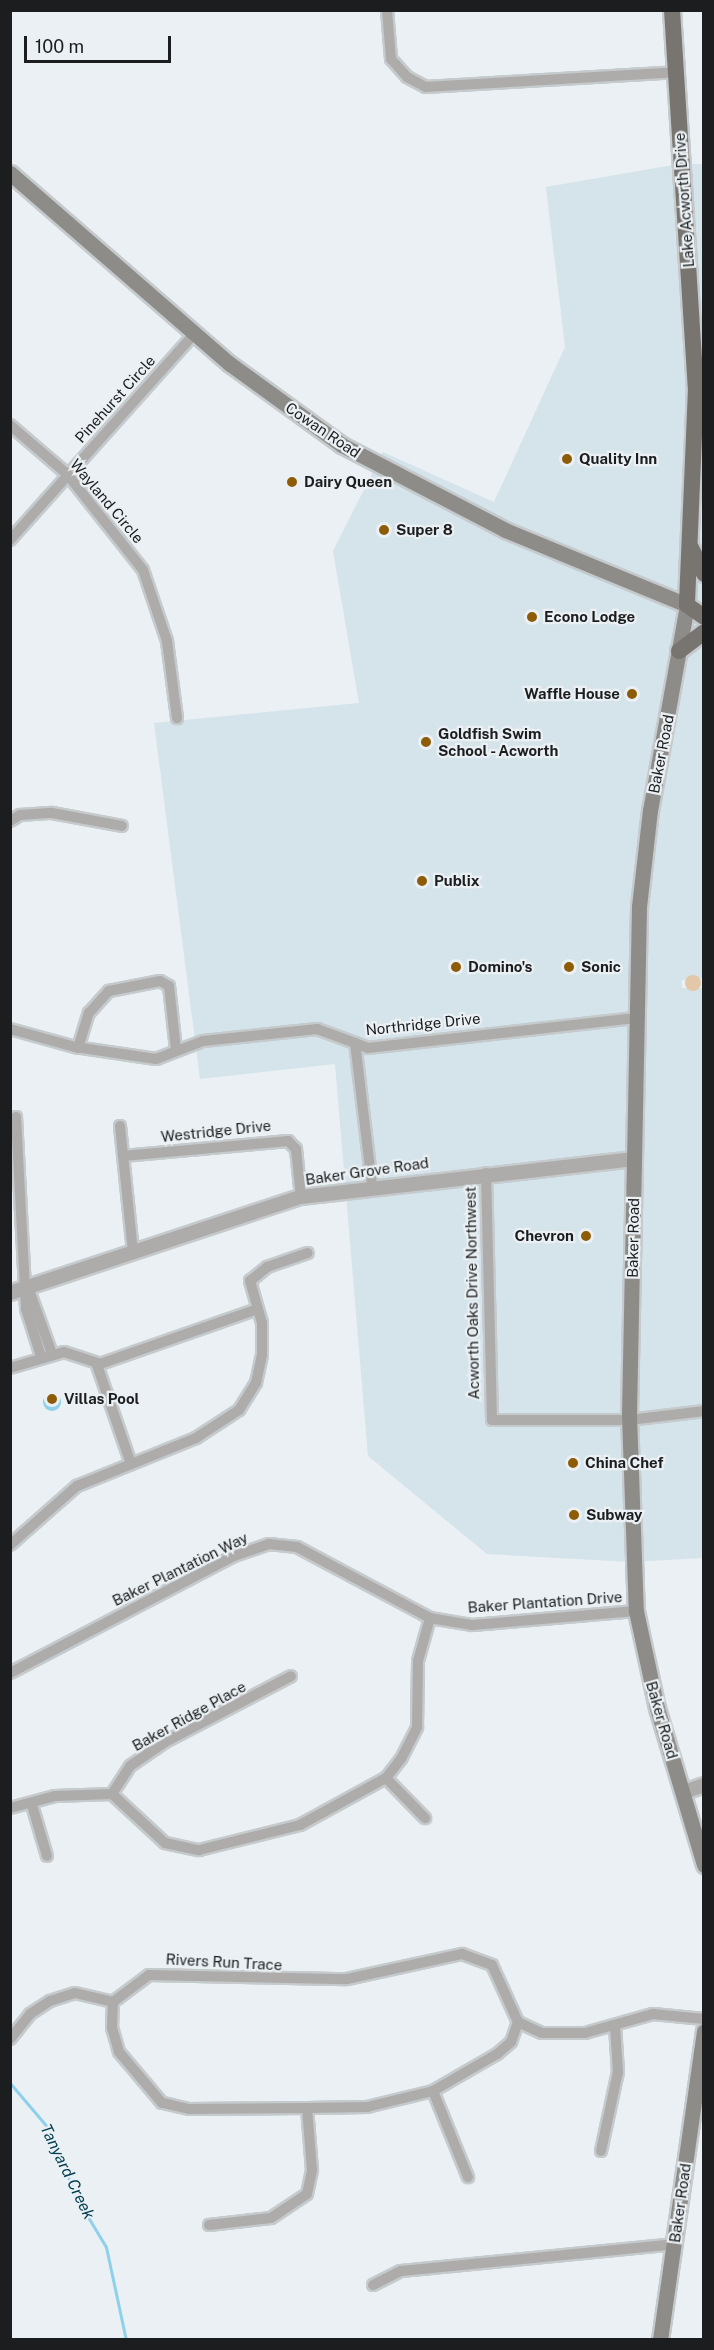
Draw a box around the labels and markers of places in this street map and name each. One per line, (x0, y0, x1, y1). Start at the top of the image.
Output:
place label: Quality Inn (579, 450, 657, 468)
marker: Quality Inn (560, 452, 574, 466)
place label: Dairy Queen (304, 473, 392, 491)
marker: Dairy Queen (285, 475, 299, 489)
place label: Super 8 (396, 521, 453, 539)
marker: Super 8 (377, 523, 391, 537)
place label: Econo Lodge (544, 608, 635, 626)
marker: Econo Lodge (525, 610, 539, 624)
place label: Waffle House (524, 685, 620, 703)
marker: Waffle House (625, 687, 639, 701)
place label: Goldfish Swim School - Acworth (438, 724, 560, 759)
marker: Goldfish Swim School - Acworth (419, 735, 433, 749)
place label: Publix (434, 872, 480, 890)
marker: Publix (415, 874, 429, 888)
place label: Domino's (468, 958, 532, 976)
place label: Sonic (581, 958, 621, 976)
marker: Domino's (449, 960, 463, 974)
marker: Sonic (562, 960, 576, 974)
place label: Chevron (514, 1227, 574, 1245)
marker: Chevron (579, 1229, 593, 1243)
place label: Villas Pool (64, 1390, 140, 1408)
marker: Villas Pool (45, 1392, 59, 1406)
place label: China Chef (585, 1454, 663, 1472)
marker: China Chef (566, 1456, 580, 1470)
place label: Subway (586, 1506, 642, 1524)
marker: Subway (567, 1508, 581, 1522)

